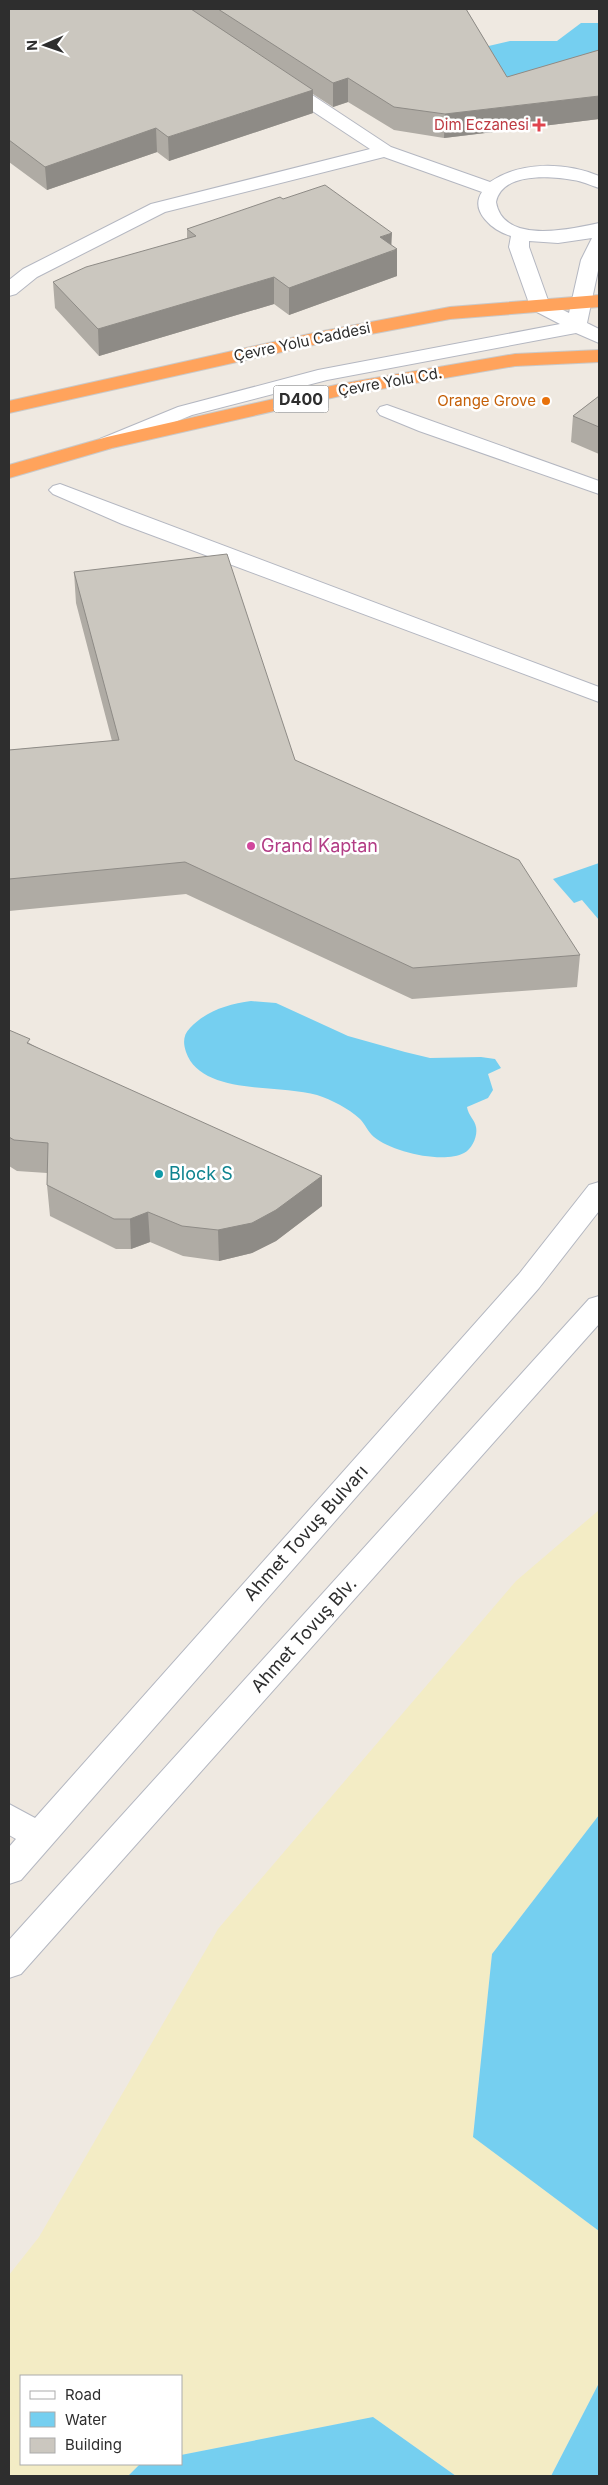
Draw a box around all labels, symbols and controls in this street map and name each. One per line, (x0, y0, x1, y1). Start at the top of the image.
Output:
north arrow (20, 20, 70, 70)
text: N (23, 40, 40, 51)
place label: Dim Eczanesi (434, 115, 529, 134)
marker: Dim Eczanesi (533, 119, 545, 131)
street label: Çevre Yolu Caddesi (232, 318, 372, 365)
street label: Çevre Yolu Cd. (336, 363, 443, 400)
road number: D400 (274, 386, 328, 412)
place label: Orange Grove (437, 391, 536, 410)
marker: Orange Grove (540, 395, 552, 407)
place label: Grand Kaptan (261, 835, 378, 856)
marker: Grand Kaptan (245, 840, 257, 852)
place label: Block S (169, 1163, 233, 1184)
marker: Block S (153, 1168, 165, 1180)
street label: Ahmet Tovuş Bulvarı (239, 1461, 372, 1605)
street label: Ahmet Tovuş Blv. (247, 1573, 361, 1696)
legend (20, 2375, 182, 2465)
text: Road (65, 2385, 101, 2404)
text: Water (65, 2410, 107, 2429)
text: Building (65, 2435, 122, 2454)

